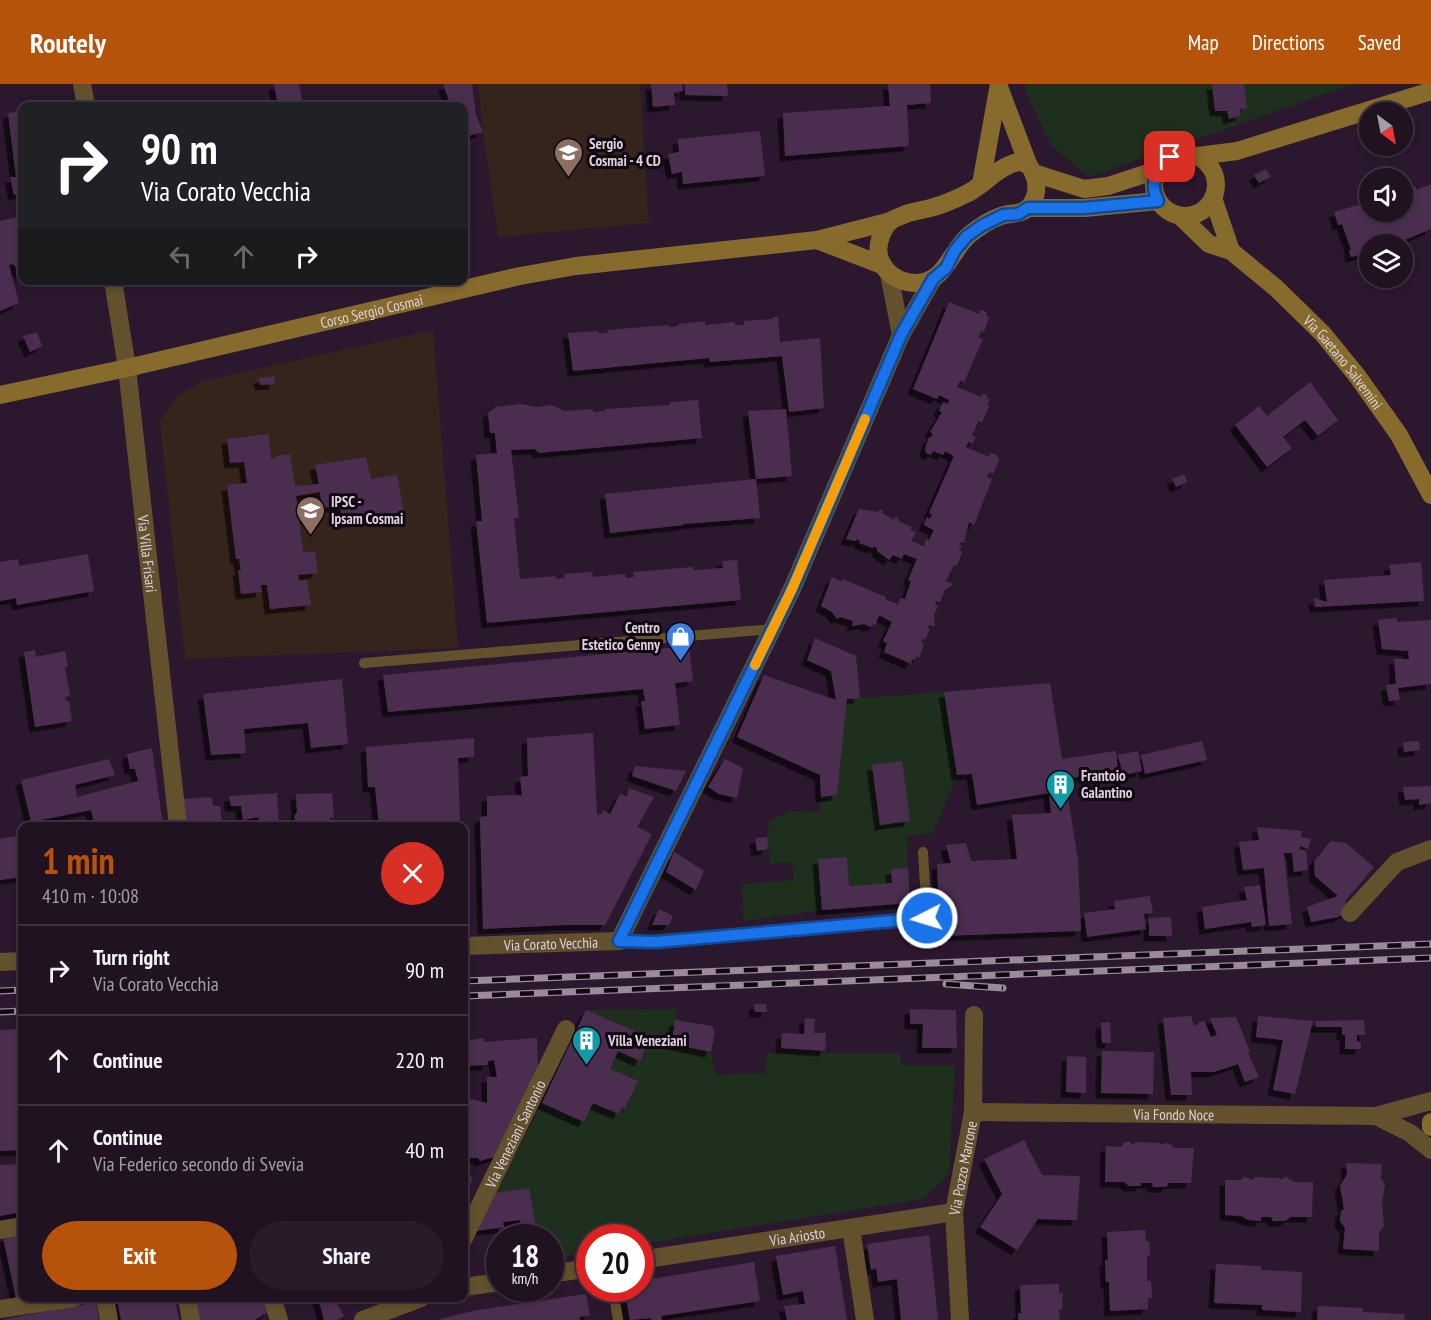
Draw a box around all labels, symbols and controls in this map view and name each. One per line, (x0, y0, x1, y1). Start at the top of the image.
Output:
text: Routely (30, 24, 106, 61)
text: Map (1188, 29, 1219, 56)
text: Directions (1252, 29, 1325, 56)
text: Saved (1358, 29, 1401, 56)
north arrow (1359, 102, 1413, 156)
map controls (1359, 102, 1413, 288)
text: 90 m (141, 121, 218, 176)
icon: right (42, 126, 120, 204)
pin (1144, 131, 1195, 182)
place label: Sergio Cosmai - 4 CD (589, 134, 661, 170)
school or university icon: Sergio Cosmai - 4 CD (552, 136, 584, 178)
icon: arrive (1153, 140, 1186, 173)
button: sound (1359, 168, 1413, 222)
text: Via Corato Vecchia (141, 174, 311, 208)
button: layers (1359, 234, 1413, 288)
icon: left (164, 240, 197, 273)
icon: ahead (227, 240, 260, 273)
icon: right (290, 240, 323, 273)
street label: Corso Sergio Cosmai (318, 290, 425, 332)
street label: Via Gaetano Salvemini (1299, 310, 1387, 413)
place label: IPSC - Ipsam Cosmai (331, 492, 403, 528)
school or university icon: IPSC - Ipsam Cosmai (294, 494, 326, 536)
street label: Via Villa Frisari (134, 513, 161, 593)
place label: Centro Estetico Genny (582, 618, 661, 654)
shop icon: Centro Estetico Genny (665, 620, 697, 662)
place label: Frantoio Galantino (1081, 766, 1133, 802)
building icon: Frantoio Galantino (1044, 768, 1076, 810)
text: 1 min (42, 837, 115, 884)
button: close (381, 842, 444, 905)
text: 410 m · 10:08 (42, 883, 139, 909)
position arrow (895, 886, 959, 950)
street label: Via Corato Vecchia (502, 932, 598, 954)
text: Turn right (93, 943, 170, 971)
icon: right (42, 954, 75, 987)
text: 90 m (405, 956, 444, 984)
text: Via Corato Vecchia (93, 971, 219, 997)
building icon: Villa Veneziani (571, 1024, 603, 1066)
place label: Villa Veneziani (607, 1031, 687, 1050)
icon: ahead (42, 1044, 75, 1077)
text: Continue (93, 1046, 163, 1074)
text: 220 m (395, 1046, 444, 1074)
street label: Via Veneziani Santonio (480, 1077, 549, 1192)
street label: Via Fondo Noce (1133, 1104, 1214, 1124)
street label: Via Pozzo Marrone (944, 1119, 981, 1218)
text: Continue (93, 1123, 163, 1151)
icon: ahead (42, 1134, 75, 1167)
text: 40 m (405, 1136, 444, 1164)
text: Via Federico secondo di Svevia (93, 1151, 304, 1177)
button: Exit (42, 1221, 237, 1290)
button: Share (249, 1221, 444, 1290)
street label: Via Ariosto (767, 1222, 826, 1250)
speed limit sign: 20 (576, 1224, 654, 1302)
text: 18 (511, 1236, 539, 1275)
text: km/h (512, 1269, 538, 1288)

